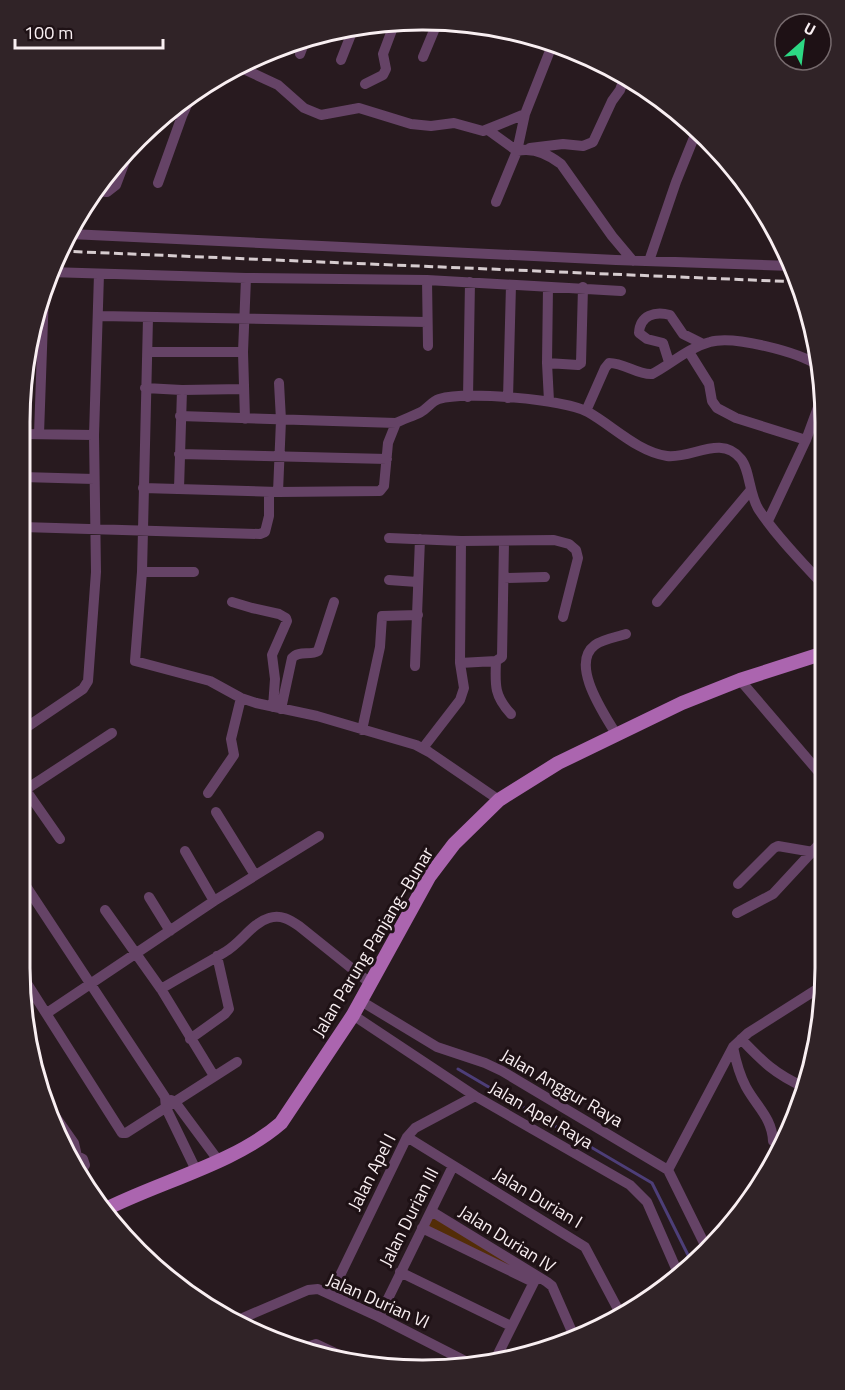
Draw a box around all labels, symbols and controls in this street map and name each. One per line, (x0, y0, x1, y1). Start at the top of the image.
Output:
scale bar (15, 12, 164, 50)
north arrow (773, 12, 833, 72)
text: U (800, 16, 820, 42)
text: 100 m (24, 19, 73, 46)
street label: Jalan Parung Panjang–Bunar (305, 842, 440, 1042)
street label: Jalan Anggur Raya (496, 1042, 628, 1134)
street label: Jalan Apel Raya (484, 1074, 598, 1155)
street label: Jalan Apel I (341, 1129, 402, 1215)
street label: Jalan Durian I (489, 1160, 588, 1235)
street label: Jalan Durian III (372, 1162, 445, 1271)
street label: Jalan Durian IV (454, 1198, 561, 1279)
street label: Jalan Durian VI (323, 1266, 434, 1335)

